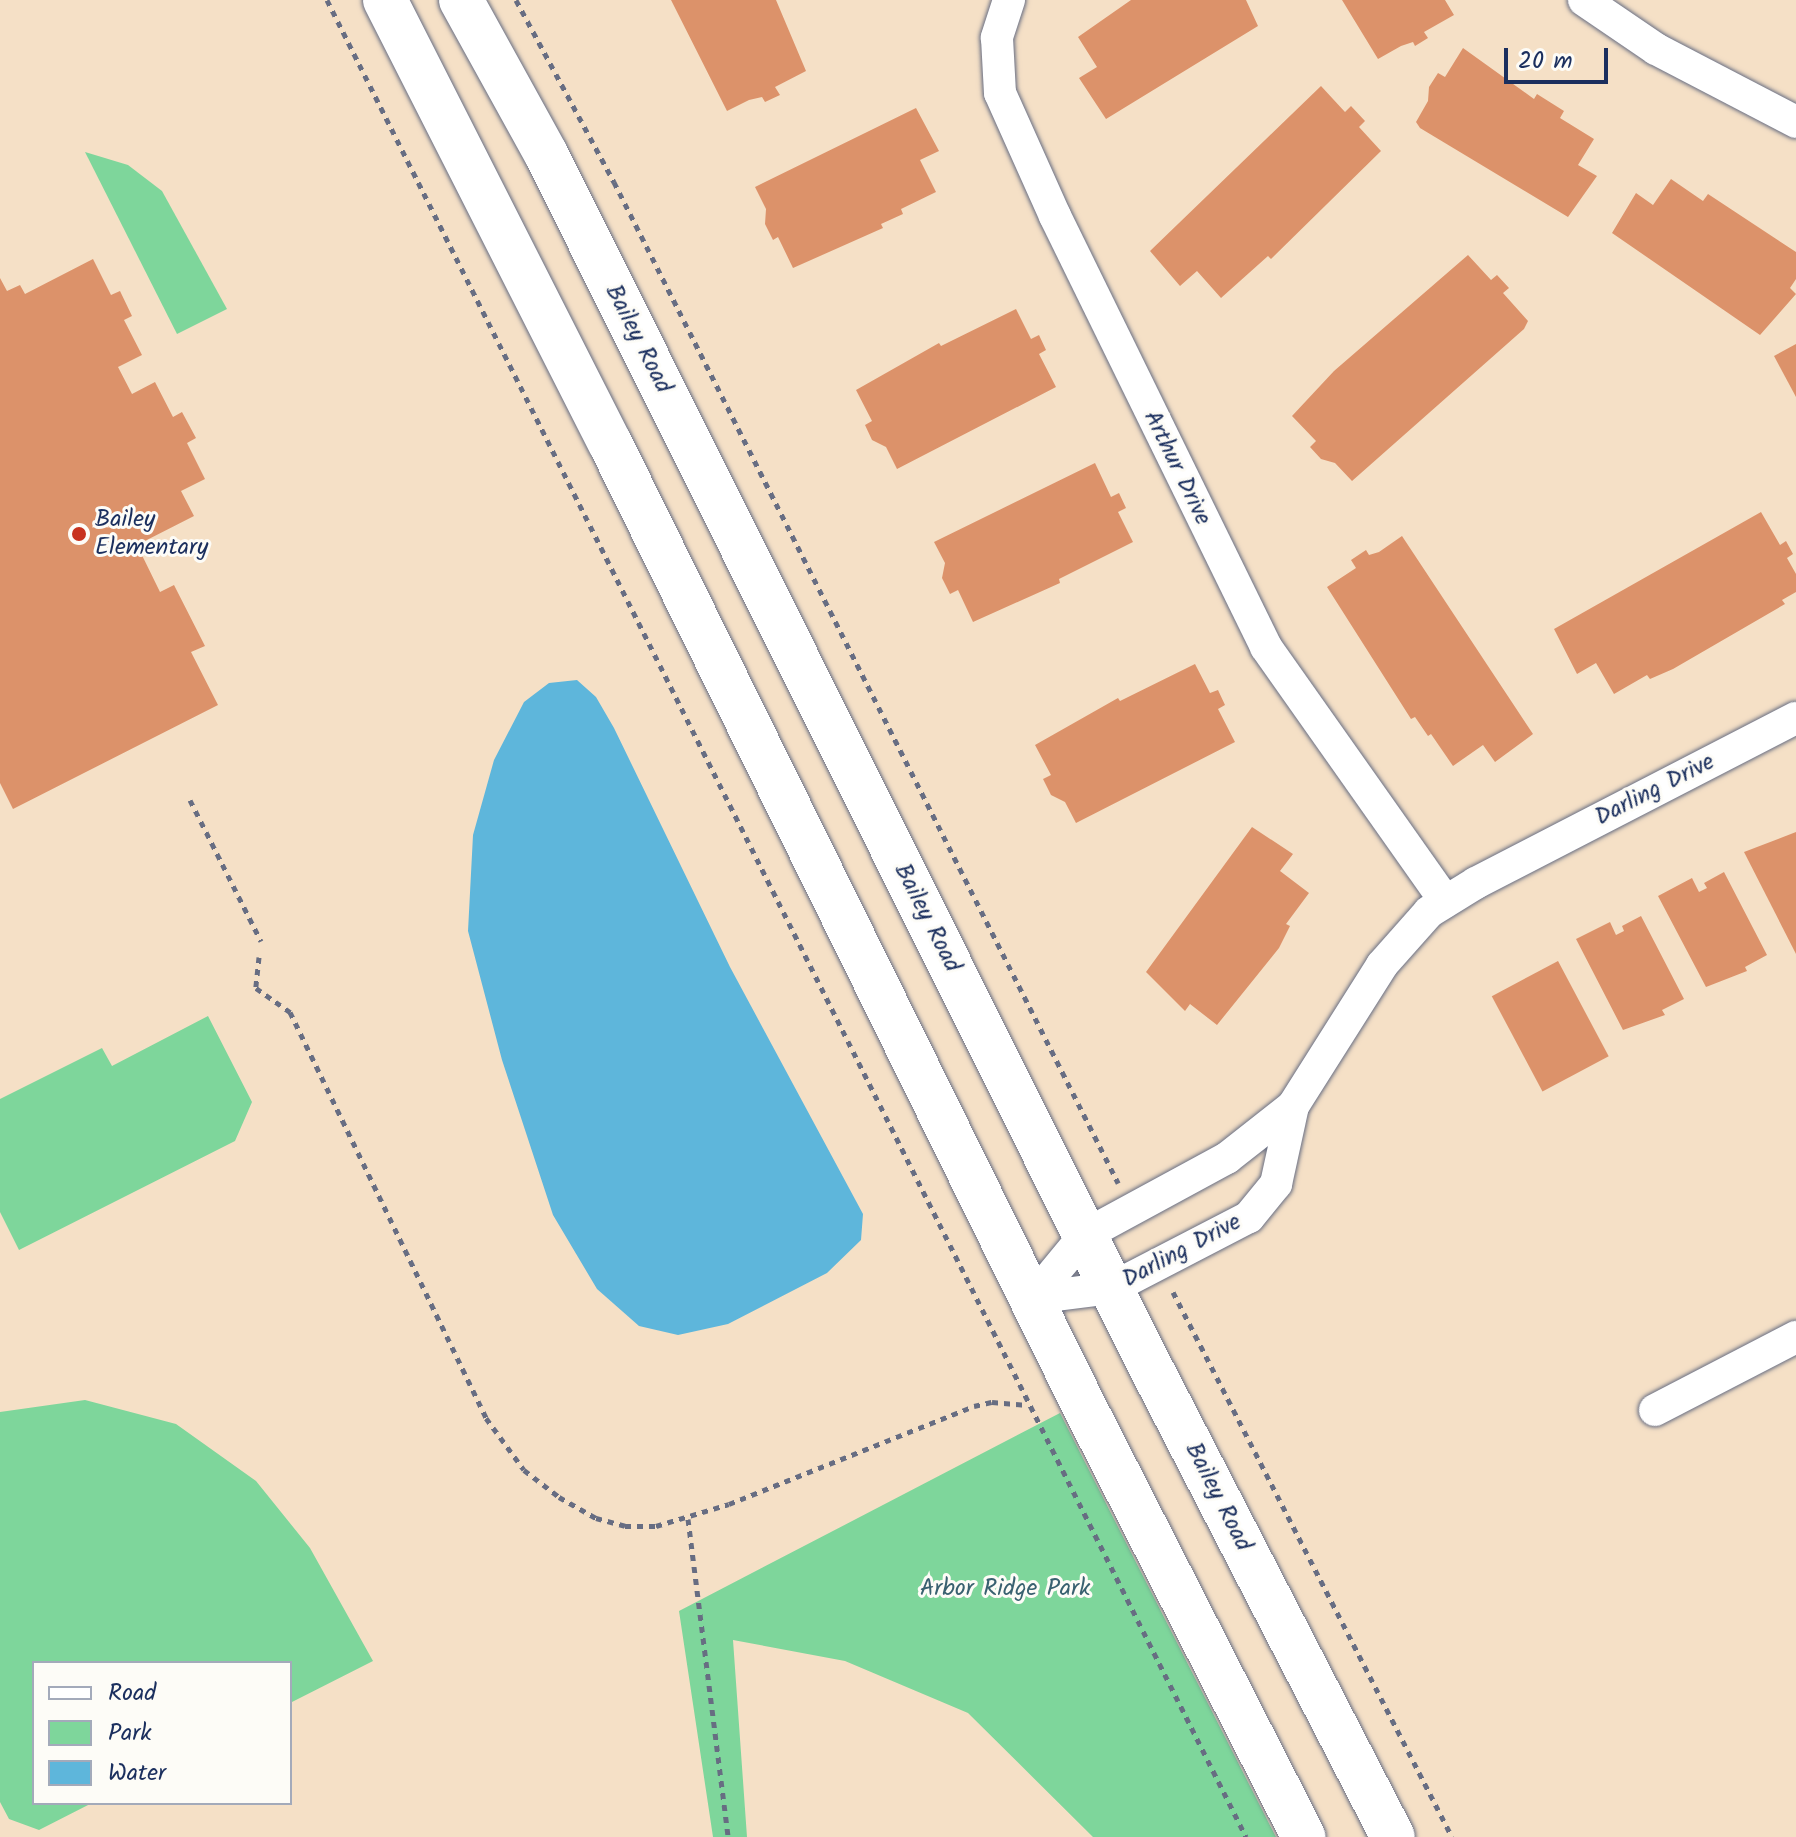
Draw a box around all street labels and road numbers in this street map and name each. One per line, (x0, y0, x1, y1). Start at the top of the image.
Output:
street label: Bailey Road (598, 280, 678, 398)
street label: Arthur Drive (1137, 406, 1217, 530)
street label: Darling Drive (1590, 748, 1720, 832)
street label: Bailey Road (887, 859, 967, 977)
street label: Darling Drive (1118, 1208, 1246, 1294)
street label: Bailey Road (1178, 1438, 1258, 1556)

